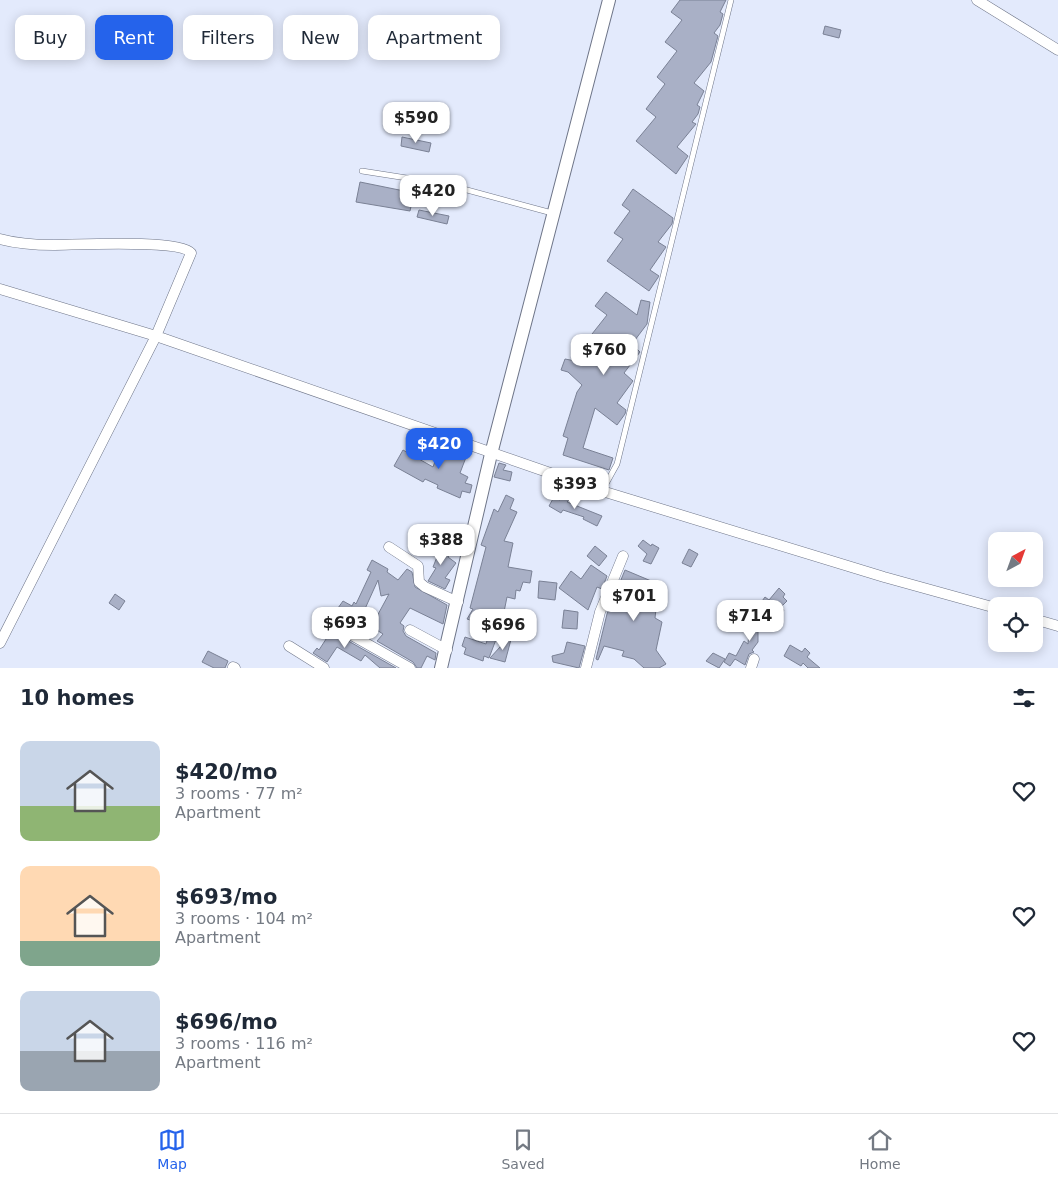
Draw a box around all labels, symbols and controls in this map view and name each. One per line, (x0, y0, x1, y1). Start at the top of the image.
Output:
chip: Buy (15, 15, 85, 60)
chip: Rent (95, 15, 173, 60)
chip: Filters (183, 15, 273, 60)
chip: New (283, 15, 358, 60)
chip: Apartment (368, 15, 500, 60)
pin: $590 (386, 102, 446, 144)
text: $590 (394, 108, 438, 127)
pin: $420 (403, 174, 463, 217)
text: $420 (411, 181, 455, 200)
pin: $760 (574, 334, 634, 376)
text: $760 (582, 340, 626, 359)
pin: $420 (409, 428, 469, 470)
text: $420 (417, 434, 461, 453)
pin: $393 (545, 468, 605, 510)
text: $393 (553, 474, 597, 493)
pin: $388 (411, 524, 471, 566)
text: $388 (419, 530, 463, 549)
north arrow (988, 532, 1042, 588)
map controls (988, 532, 1043, 652)
pin: $701 (604, 580, 664, 622)
text: $701 (612, 586, 656, 605)
button: locate (988, 597, 1043, 652)
pin: $714 (720, 600, 780, 642)
pin: $693 (315, 606, 375, 649)
text: $714 (728, 606, 772, 625)
pin: $696 (473, 608, 533, 651)
text: $693 (323, 613, 367, 632)
text: $696 (481, 615, 525, 634)
icon: filters (1010, 684, 1038, 712)
text: 10 homes (20, 686, 135, 710)
text: $420/mo (175, 760, 277, 784)
icon: home (60, 761, 120, 821)
icon: heart (1010, 777, 1038, 805)
text: 3 rooms · 77 m² (175, 784, 303, 803)
text: Apartment (175, 803, 261, 822)
text: $693/mo (175, 885, 277, 909)
icon: home (60, 886, 120, 946)
icon: heart (1010, 902, 1038, 930)
text: 3 rooms · 104 m² (175, 909, 313, 928)
text: Apartment (175, 928, 261, 947)
text: $696/mo (175, 1010, 277, 1034)
icon: home (60, 1011, 120, 1071)
icon: heart (1010, 1027, 1038, 1055)
text: 3 rooms · 116 m² (175, 1034, 313, 1053)
text: Apartment (175, 1053, 261, 1072)
tab: Map (157, 1126, 187, 1172)
tab: Saved (501, 1126, 545, 1172)
tab: Home (859, 1126, 901, 1172)

